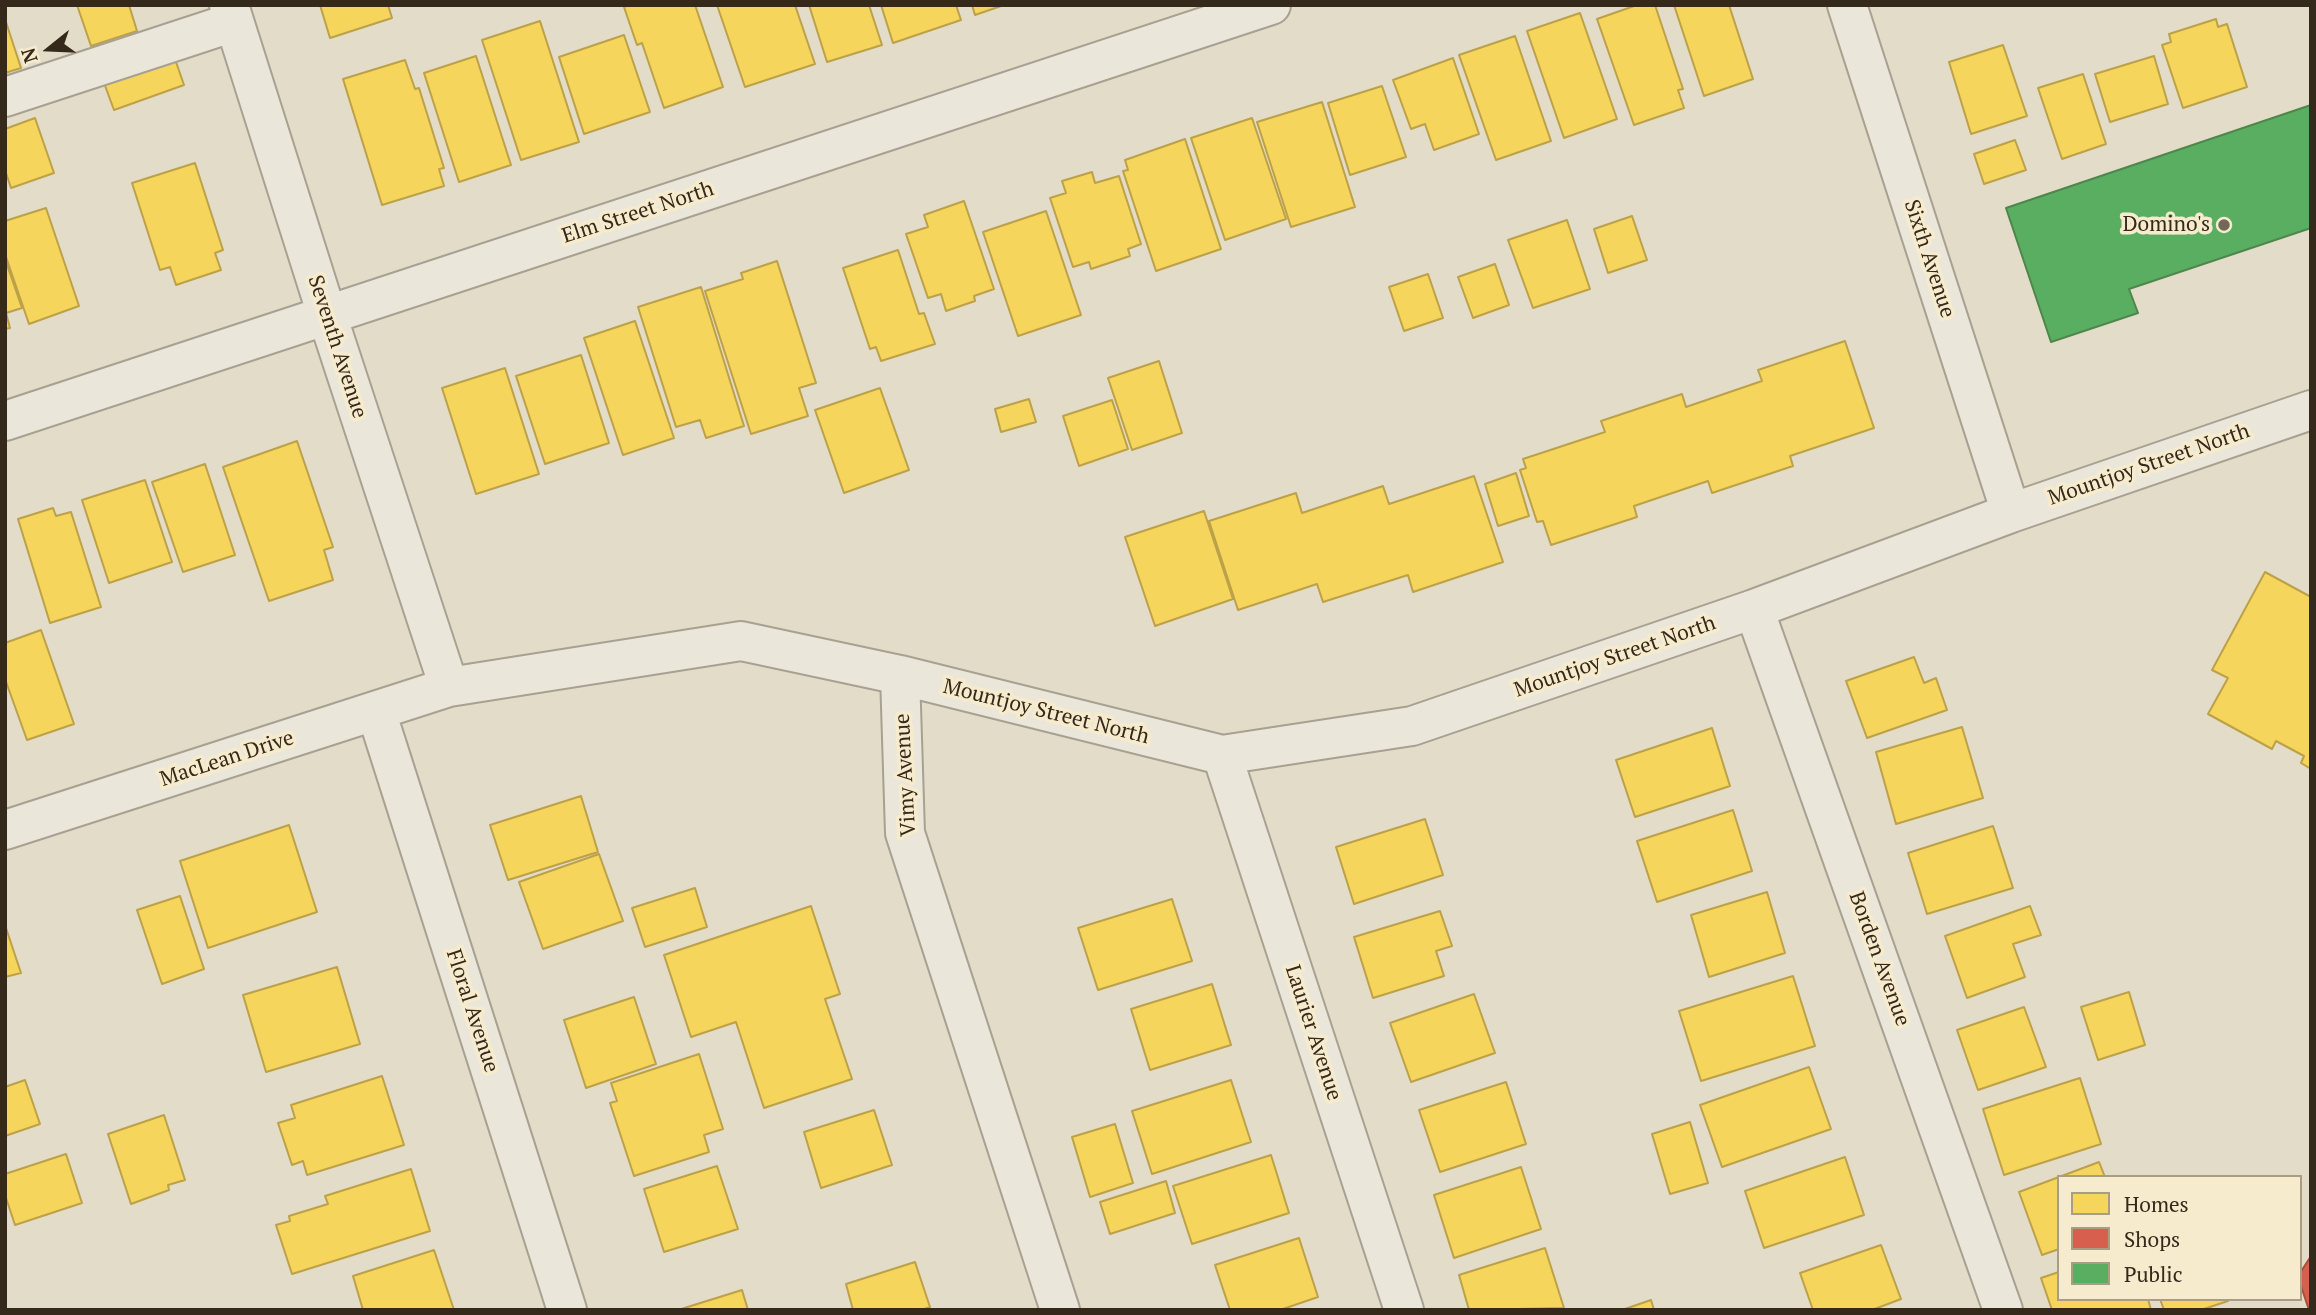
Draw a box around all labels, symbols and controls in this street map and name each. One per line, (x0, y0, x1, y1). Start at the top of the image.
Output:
north arrow (14, 14, 84, 84)
text: N (14, 45, 43, 66)
street label: Elm Street North (559, 177, 717, 249)
street label: Sixth Avenue (1898, 197, 1960, 321)
place label: Domino's (2123, 212, 2210, 238)
marker: Domino's (2216, 217, 2232, 233)
street label: Seventh Avenue (302, 272, 372, 422)
street label: Mountjoy Street North (2045, 419, 2253, 511)
street label: Mountjoy Street North (1511, 611, 1719, 703)
street label: Mountjoy Street North (940, 674, 1152, 750)
street label: Vimy Avenue (890, 713, 922, 837)
street label: MacLean Drive (157, 726, 297, 792)
street label: Borden Avenue (1843, 888, 1915, 1030)
street label: Floral Avenue (440, 946, 504, 1076)
street label: Laurier Avenue (1279, 962, 1347, 1104)
legend (2057, 1175, 2302, 1301)
text: Homes (2124, 1190, 2189, 1218)
text: Shops (2124, 1225, 2180, 1253)
text: Public (2124, 1260, 2182, 1288)

